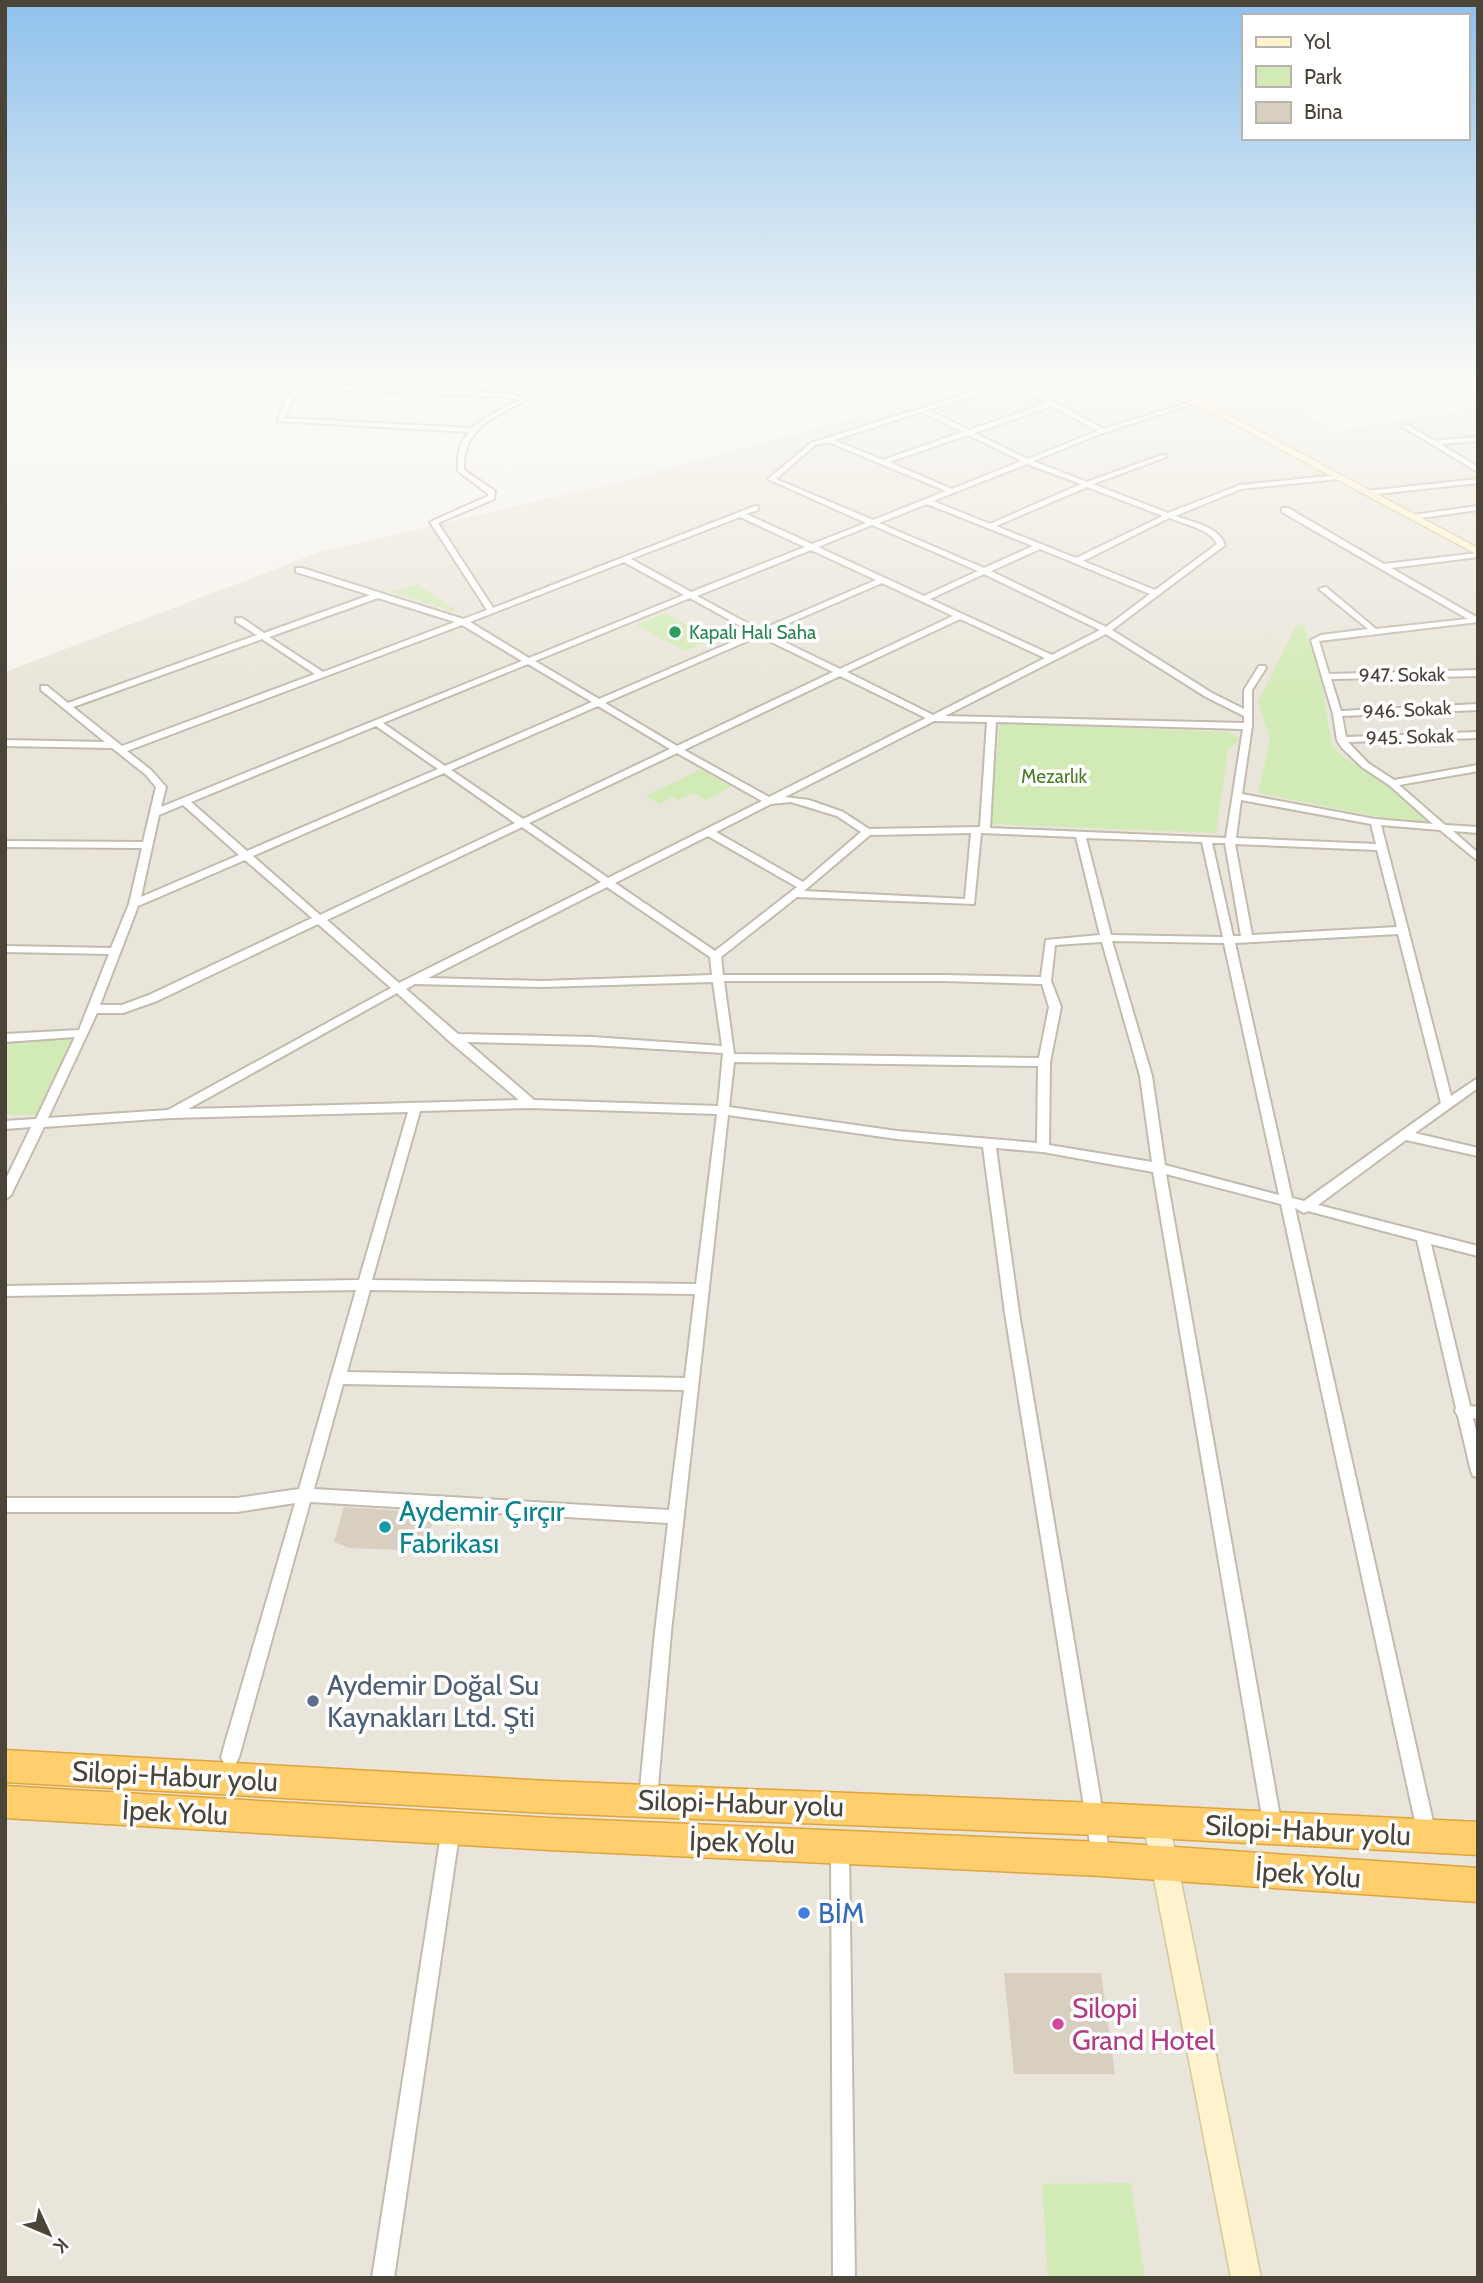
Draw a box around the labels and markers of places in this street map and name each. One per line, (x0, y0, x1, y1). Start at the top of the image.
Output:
place label: Kapalı Halı Saha (689, 621, 816, 644)
marker: Kapalı Halı Saha (667, 624, 683, 640)
place label: Aydemir Çırçır Fabrikası (399, 1494, 565, 1560)
marker: Aydemir Çırçır Fabrikası (377, 1519, 393, 1535)
place label: Aydemir Doğal Su Kaynakları Ltd. Şti (327, 1668, 539, 1734)
marker: Aydemir Doğal Su Kaynakları Ltd. Şti (305, 1693, 321, 1709)
place label: BİM (818, 1896, 865, 1930)
marker: BİM (796, 1905, 812, 1921)
place label: Silopi Grand Hotel (1072, 1991, 1215, 2057)
marker: Silopi Grand Hotel (1050, 2016, 1066, 2032)

